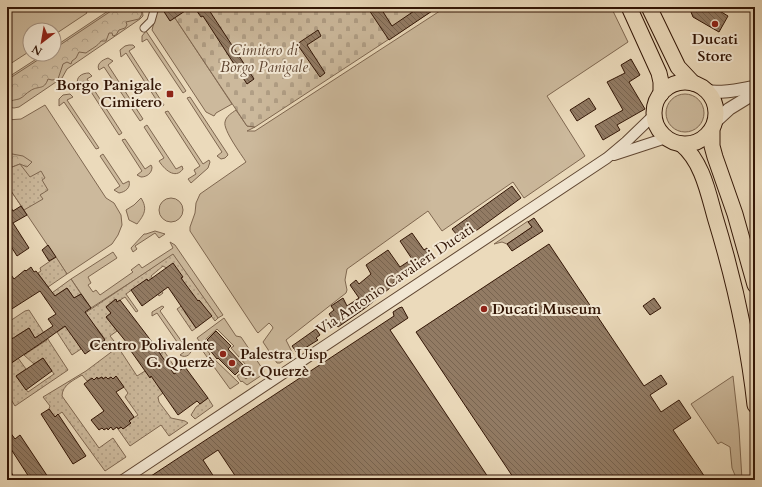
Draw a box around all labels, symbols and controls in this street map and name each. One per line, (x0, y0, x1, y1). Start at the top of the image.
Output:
marker: Ducati Store (710, 19, 720, 29)
north arrow (22, 22, 62, 62)
place label: Ducati Store (692, 29, 738, 66)
park label: Cimitero di Borgo Panigale (220, 40, 308, 77)
text: N (29, 41, 45, 59)
place label: Borgo Panigale Cimitero (56, 75, 162, 112)
marker: Borgo Panigale Cimitero (165, 89, 175, 99)
street label: Via Antonio Cavalieri Ducati (312, 219, 478, 339)
place label: Ducati Museum (492, 299, 601, 319)
marker: Ducati Museum (479, 304, 489, 314)
place label: Centro Polivalente G. Querzè (89, 335, 215, 372)
place label: Palestra Uisp G. Querzè (240, 344, 328, 381)
marker: Centro Polivalente G. Querzè (218, 349, 228, 359)
marker: Palestra Uisp G. Querzè (227, 358, 237, 368)

